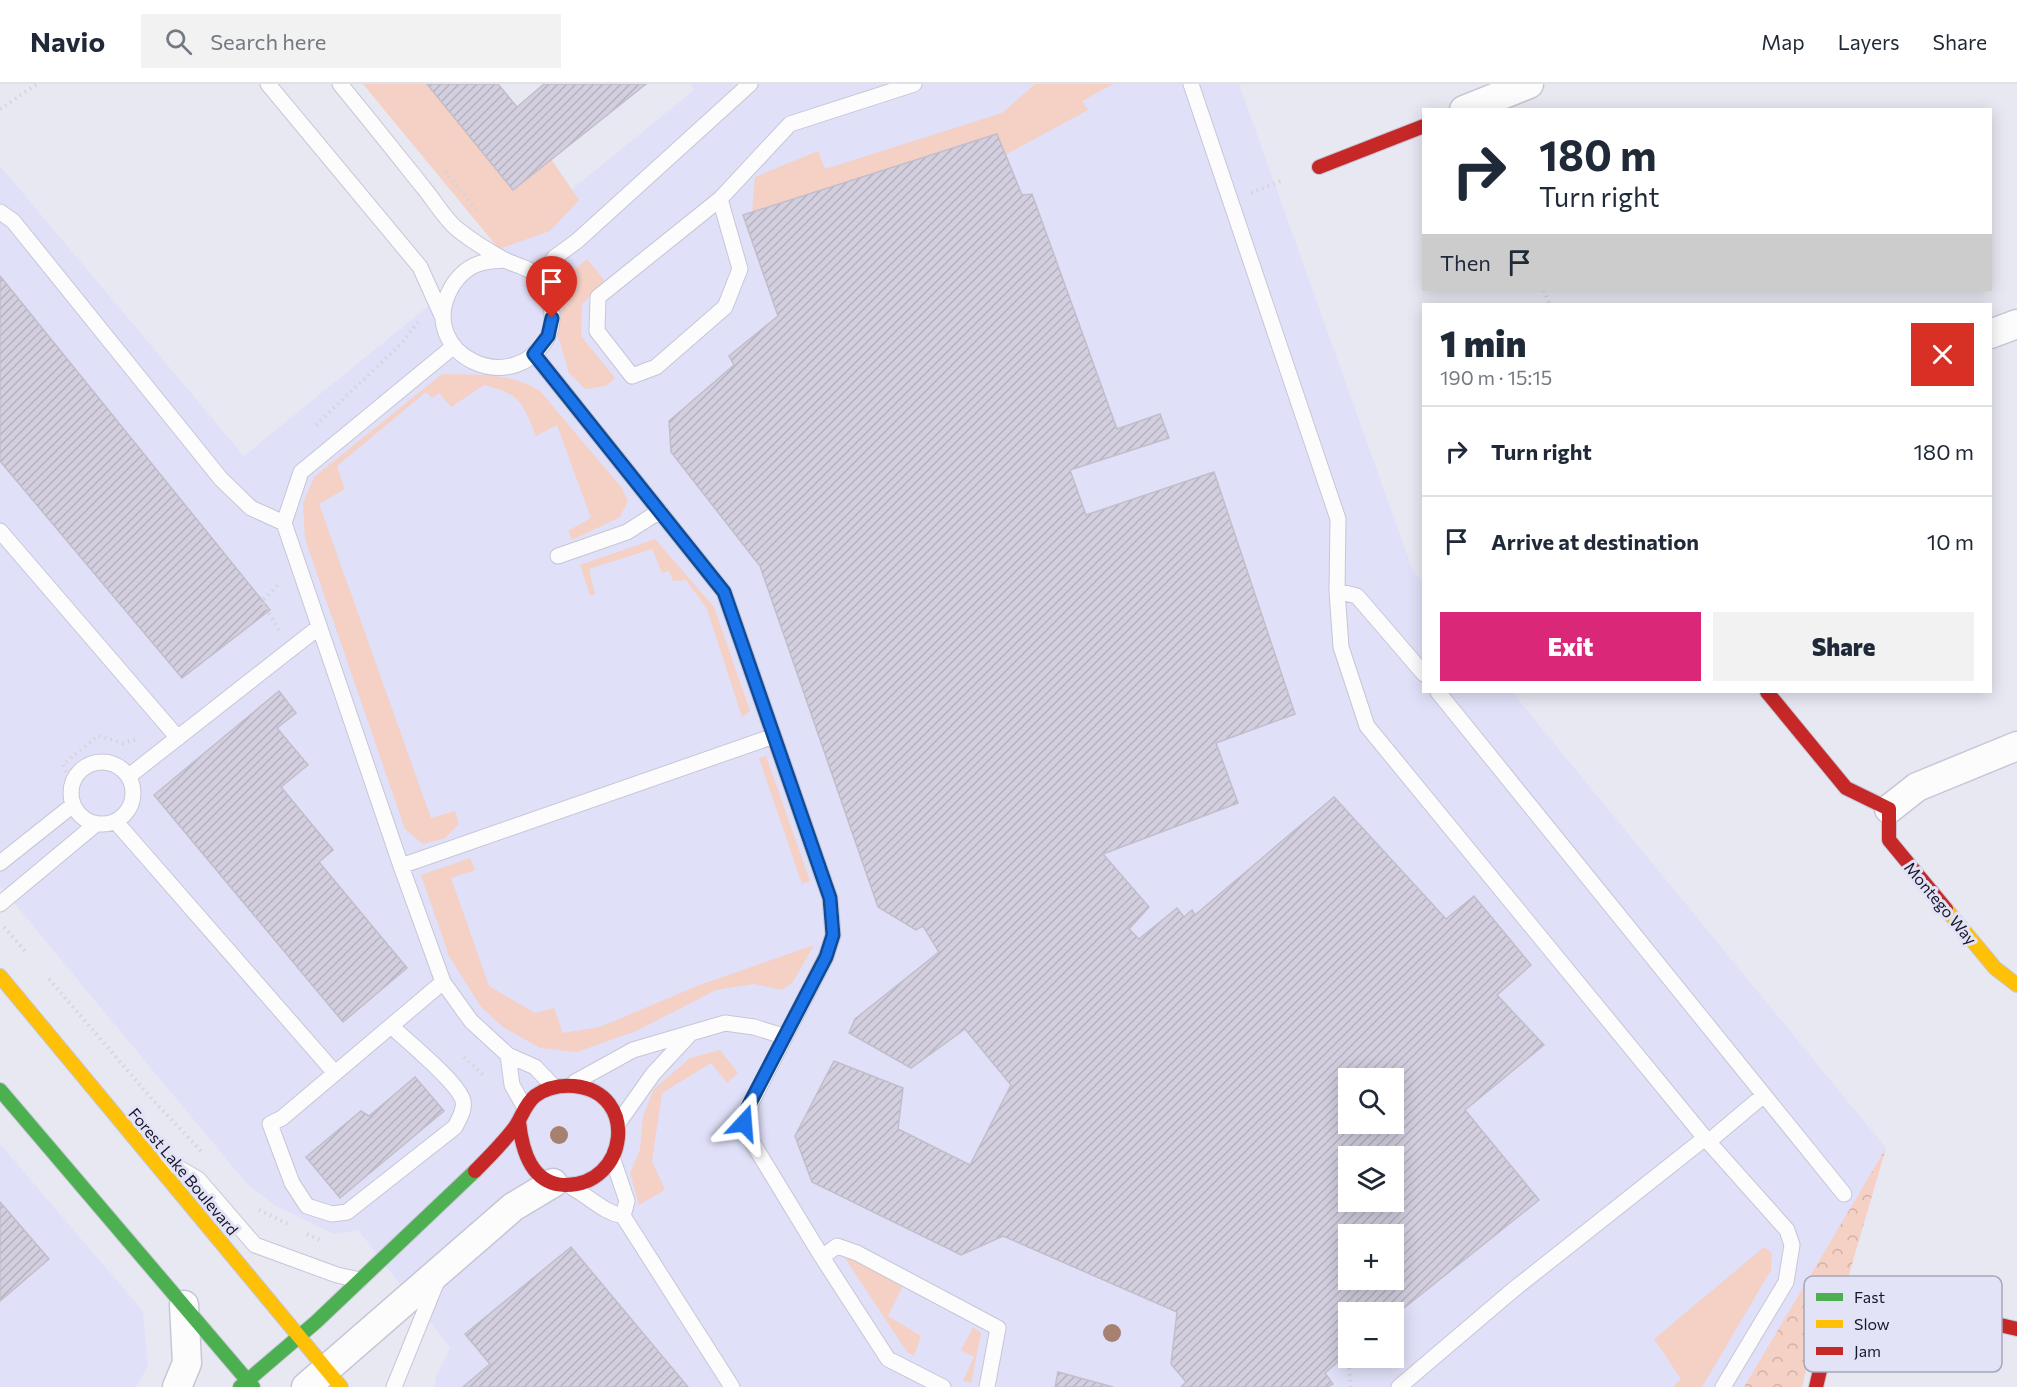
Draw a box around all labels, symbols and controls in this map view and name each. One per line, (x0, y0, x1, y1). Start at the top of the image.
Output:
search box (141, 14, 561, 68)
text: Navio (30, 24, 105, 58)
icon: search (162, 25, 195, 58)
text: Search here (210, 28, 326, 55)
text: Map (1761, 29, 1805, 54)
text: Layers (1838, 29, 1900, 54)
text: Share (1933, 29, 1987, 54)
text: 180 m (1539, 128, 1657, 180)
icon: right (1440, 132, 1518, 210)
text: Turn right (1539, 180, 1659, 213)
icon: arrive (1503, 246, 1536, 279)
text: Then (1440, 249, 1491, 276)
pin (526, 256, 577, 318)
icon: arrive (535, 265, 568, 298)
text: 1 min (1440, 320, 1526, 364)
button: close (1911, 323, 1974, 386)
text: 190 m · 15:15 (1440, 365, 1552, 389)
icon: right (1440, 435, 1473, 468)
text: Turn right (1491, 438, 1592, 465)
text: 180 m (1913, 438, 1974, 465)
icon: arrive (1440, 525, 1473, 558)
text: Arrive at destination (1491, 528, 1699, 555)
text: 10 m (1927, 528, 1974, 555)
button: Exit (1440, 612, 1701, 681)
button: Share (1713, 612, 1974, 681)
street label: Montego Way (1901, 858, 1981, 948)
map controls (1338, 1068, 1404, 1368)
button: search (1338, 1068, 1404, 1134)
position arrow (712, 1091, 776, 1155)
street label: Forest Lake Boulevard (125, 1104, 243, 1238)
button: layers (1338, 1146, 1404, 1212)
button: + (1338, 1224, 1404, 1290)
legend (1804, 1276, 2002, 1372)
text: Fast (1854, 1287, 1885, 1306)
button: − (1338, 1302, 1404, 1368)
text: Slow (1854, 1314, 1890, 1333)
text: Jam (1854, 1341, 1881, 1360)

